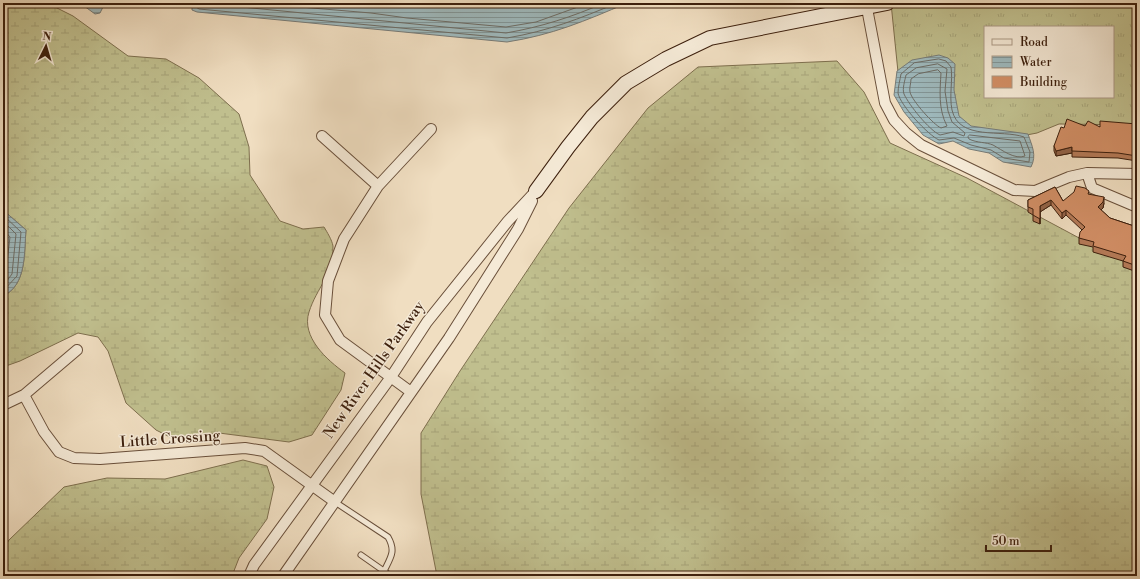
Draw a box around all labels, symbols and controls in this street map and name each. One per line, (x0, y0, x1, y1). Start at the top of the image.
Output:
north arrow (26, 26, 66, 66)
legend (984, 26, 1114, 98)
text: N (42, 30, 52, 44)
text: Road (1020, 35, 1048, 50)
text: Water (1019, 55, 1052, 70)
text: Building (1019, 75, 1068, 90)
street label: New River Hills Parkway (319, 297, 429, 442)
street label: Little Crossing (119, 426, 221, 452)
scale bar (986, 527, 1051, 553)
text: 50 m (992, 534, 1020, 549)

